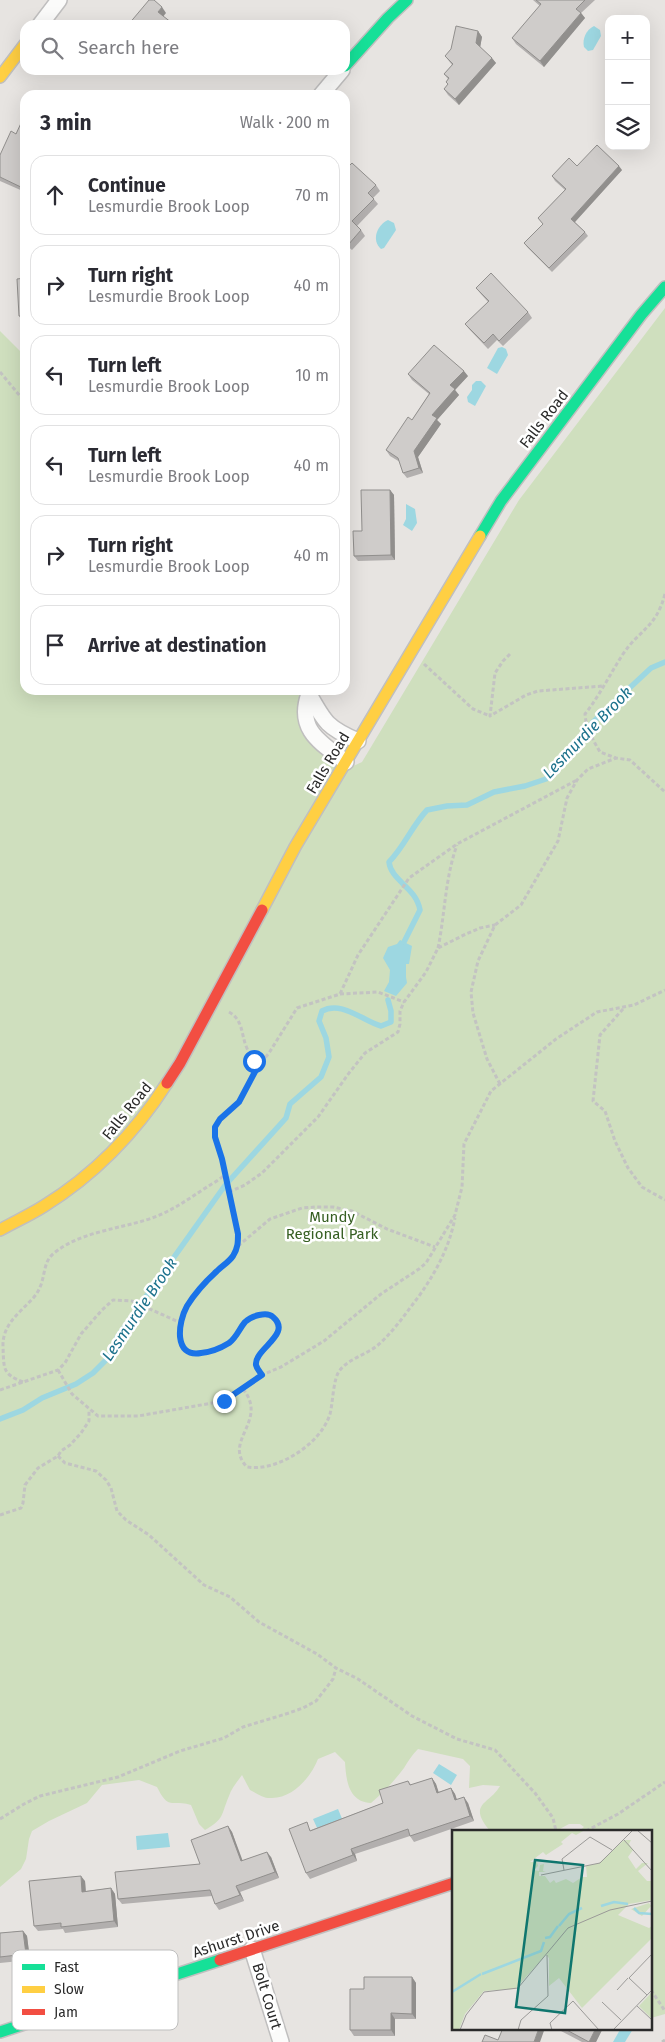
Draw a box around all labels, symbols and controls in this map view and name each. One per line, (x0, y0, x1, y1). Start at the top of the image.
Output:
map controls (605, 15, 650, 150)
button: + (605, 15, 650, 60)
search box (20, 20, 350, 75)
icon: search (38, 34, 66, 62)
text: Search here (78, 36, 179, 59)
button: − (605, 60, 650, 105)
button: layers (605, 105, 650, 150)
text: 3 min (40, 110, 92, 136)
text: Walk · 200 m (240, 113, 330, 132)
text: Continue (88, 174, 166, 197)
icon: ahead (41, 181, 69, 209)
text: 70 m (295, 186, 329, 205)
text: Lesmurdie Brook Loop (88, 197, 250, 216)
text: Turn right (88, 264, 173, 287)
icon: right (41, 271, 69, 299)
text: 40 m (294, 276, 329, 295)
text: Lesmurdie Brook Loop (88, 287, 250, 306)
text: Turn left (88, 354, 162, 377)
icon: left (41, 361, 69, 389)
text: 10 m (295, 366, 329, 385)
text: Lesmurdie Brook Loop (88, 377, 250, 396)
street label: Falls Road (516, 386, 572, 452)
text: Turn left (88, 444, 162, 467)
icon: left (41, 451, 69, 479)
text: 40 m (294, 456, 329, 475)
text: Lesmurdie Brook Loop (88, 467, 250, 486)
text: Turn right (88, 534, 173, 557)
icon: right (41, 541, 69, 569)
text: 40 m (294, 546, 329, 565)
text: Lesmurdie Brook Loop (88, 557, 250, 576)
icon: arrive (41, 631, 69, 659)
text: Arrive at destination (88, 634, 267, 657)
water label: Lesmurdie Brook (539, 682, 636, 782)
street label: Falls Road (303, 729, 353, 797)
route start (243, 1050, 266, 1073)
street label: Falls Road (98, 1079, 156, 1143)
park label: Mundy Regional Park (286, 1208, 379, 1243)
water label: Lesmurdie Brook (98, 1254, 181, 1364)
route end (213, 1390, 236, 1413)
inset map (452, 1830, 652, 2030)
street label: Ashurst Drive (190, 1916, 282, 1962)
legend (12, 1950, 178, 2030)
text: Fast (54, 1959, 80, 1976)
street label: Bolt Court (248, 1961, 286, 2032)
text: Slow (54, 1981, 84, 1998)
text: Jam (54, 2004, 78, 2021)

